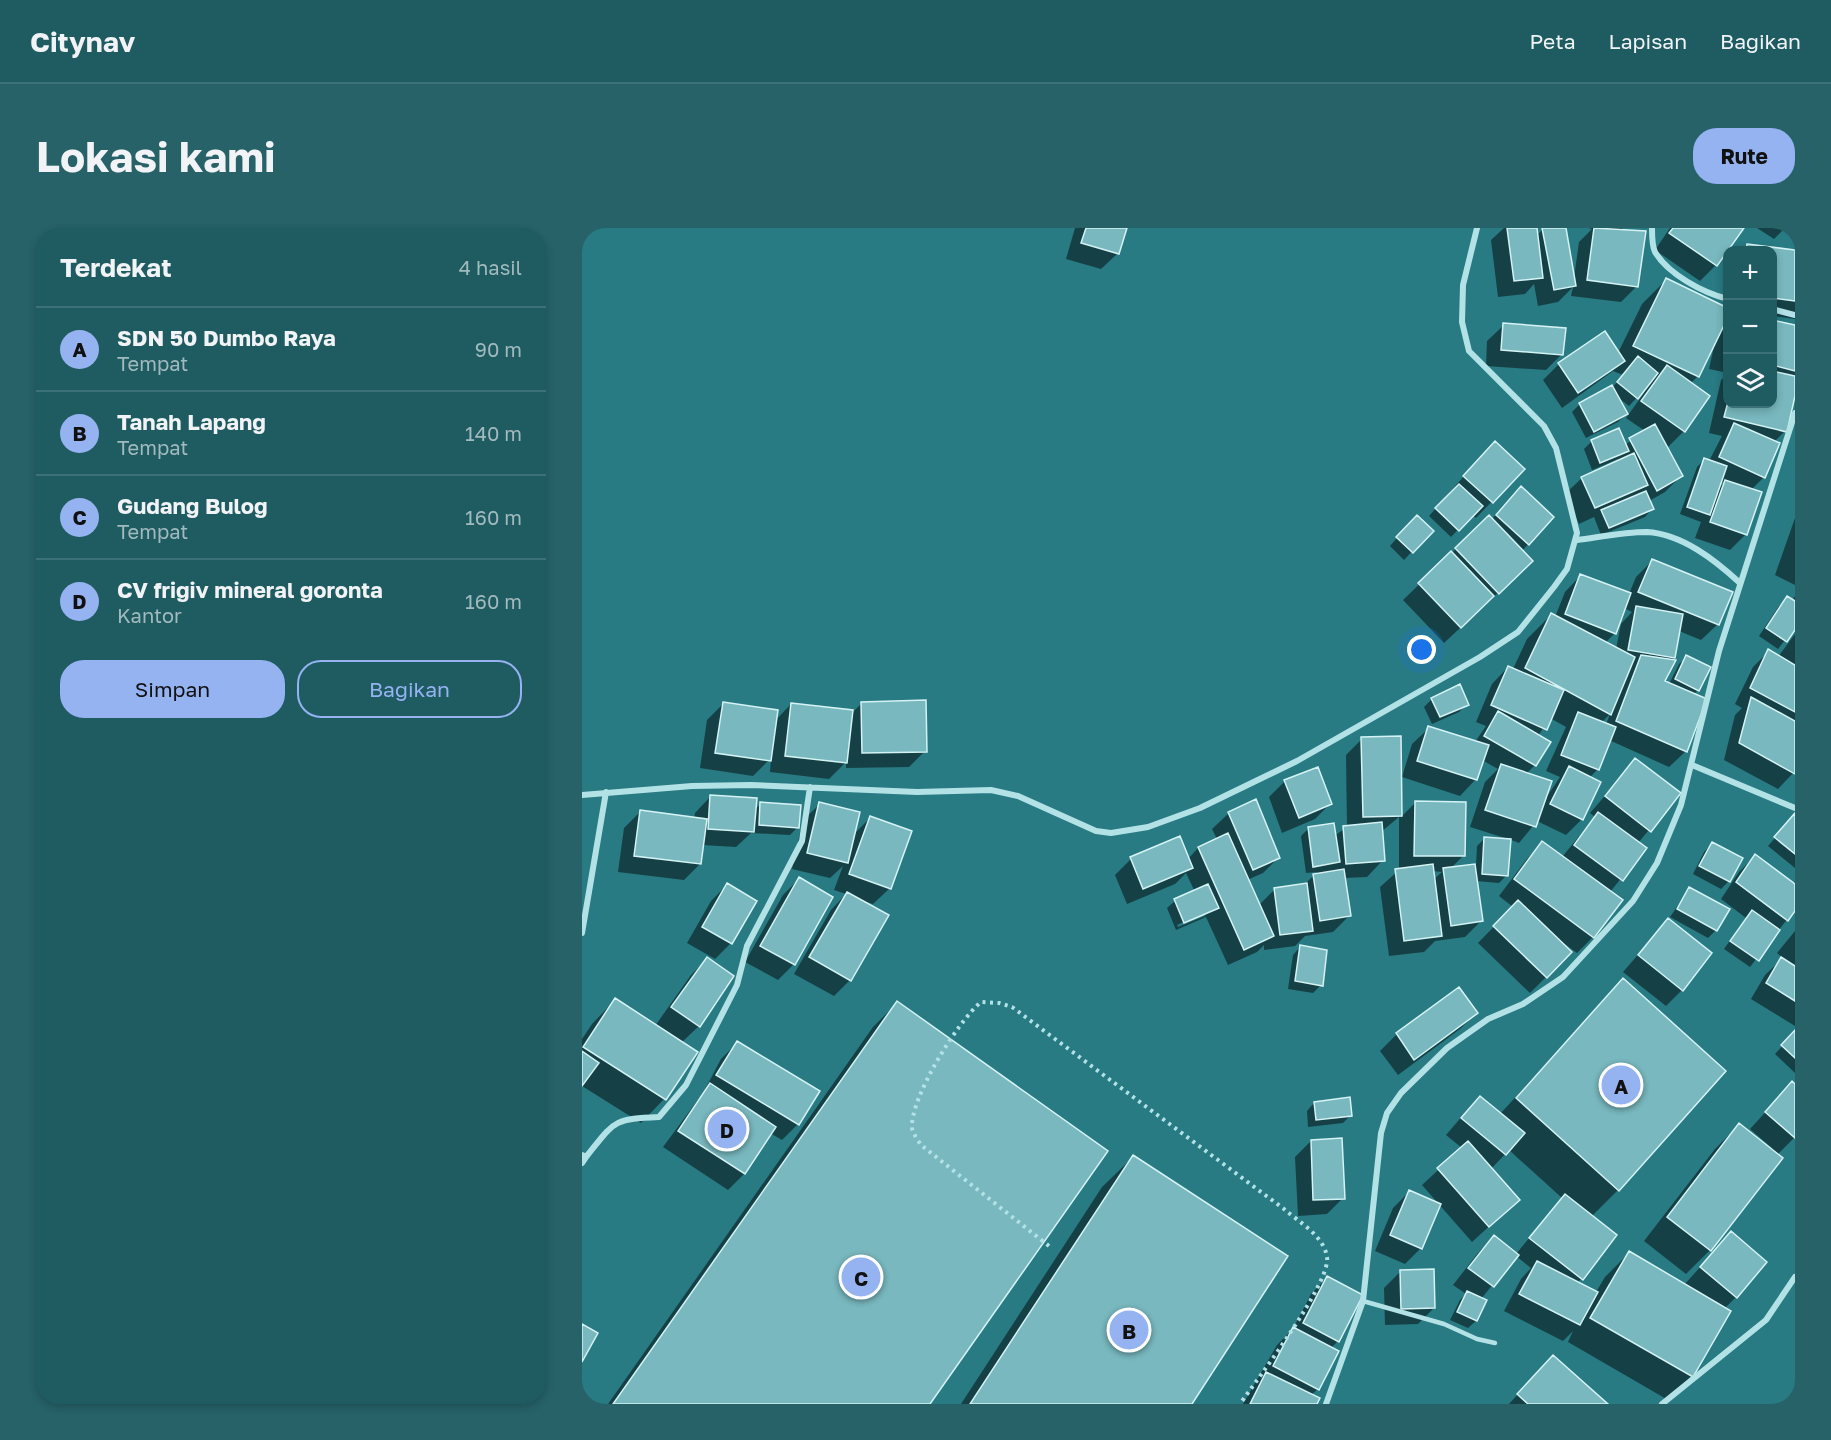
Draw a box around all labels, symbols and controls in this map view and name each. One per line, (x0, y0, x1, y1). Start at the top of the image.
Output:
text: Citynav (30, 25, 135, 58)
text: Peta (1530, 28, 1576, 54)
text: Lapisan (1609, 28, 1687, 54)
text: Bagikan (1720, 28, 1801, 54)
button: Rute (1693, 128, 1795, 184)
text: Lokasi kami (36, 131, 276, 181)
map controls (1723, 246, 1777, 408)
button: + (1723, 246, 1777, 300)
text: Terdekat (60, 252, 172, 283)
text: 4 hasil (459, 255, 522, 279)
button: − (1723, 300, 1777, 354)
text: SDN 50 Dumbo Raya (117, 324, 336, 351)
text: A (72, 337, 87, 361)
text: 90 m (475, 337, 522, 361)
text: Tempat (117, 351, 188, 375)
button: layers (1723, 354, 1777, 408)
text: Tanah Lapang (117, 408, 266, 435)
text: B (72, 421, 87, 445)
text: 140 m (465, 421, 522, 445)
text: Tempat (117, 435, 188, 459)
text: Gudang Bulog (117, 492, 267, 519)
text: C (72, 505, 87, 529)
text: 160 m (465, 505, 522, 529)
text: Tempat (117, 519, 188, 543)
text: CV frigiv mineral goronta (117, 576, 383, 603)
text: D (72, 589, 87, 613)
text: 160 m (465, 589, 522, 613)
text: Kantor (117, 603, 182, 627)
your location (1407, 635, 1436, 664)
button: Simpan (60, 660, 285, 718)
button: Bagikan (297, 660, 522, 718)
pin: A (1602, 1062, 1640, 1108)
pin: D (708, 1106, 746, 1152)
pin: C (842, 1254, 880, 1300)
pin: B (1110, 1308, 1148, 1352)

